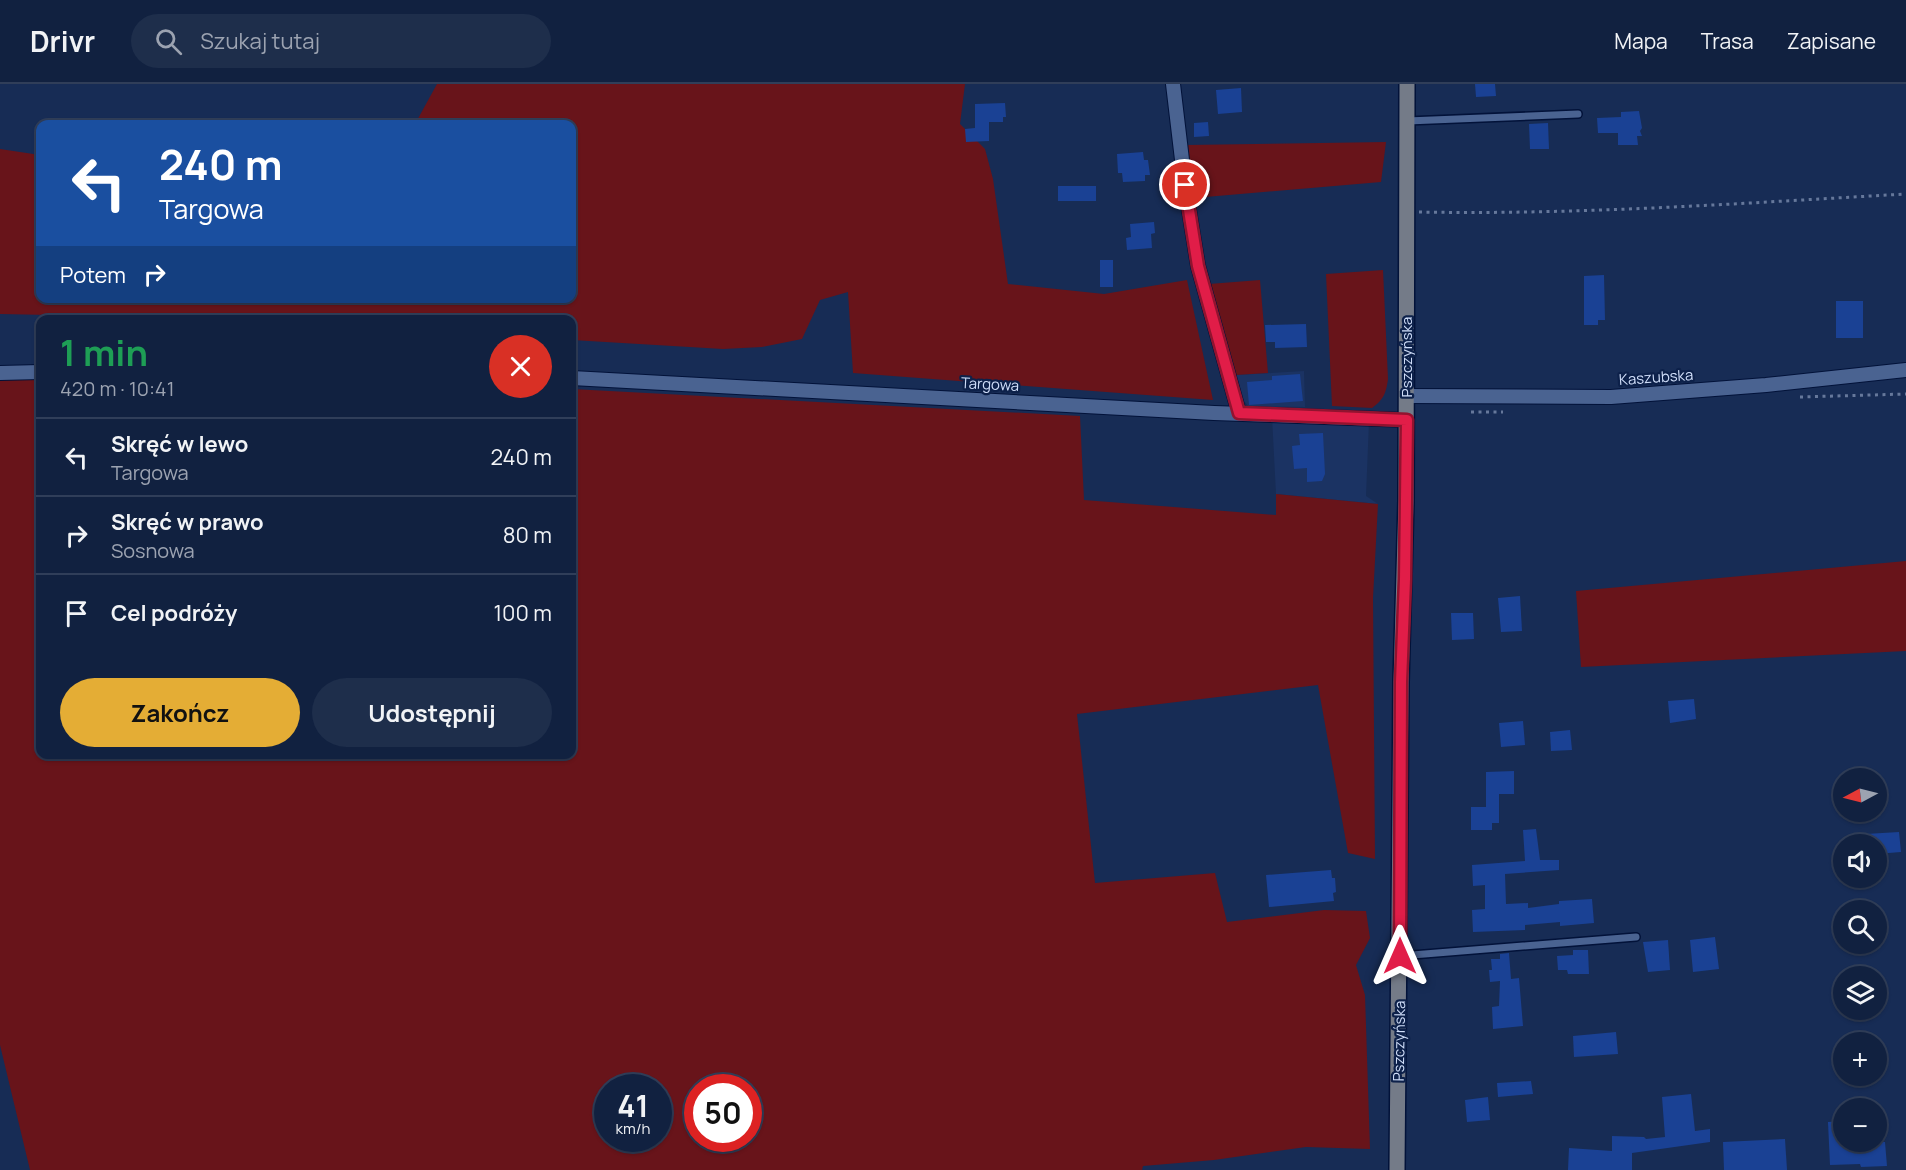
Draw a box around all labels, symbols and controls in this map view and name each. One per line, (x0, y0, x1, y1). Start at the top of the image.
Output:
search box (131, 14, 551, 68)
text: Drivr (30, 22, 95, 60)
icon: search (152, 25, 185, 58)
text: Szukaj tutaj (200, 26, 320, 56)
text: Mapa (1614, 27, 1668, 55)
text: Trasa (1701, 27, 1754, 55)
text: Zapisane (1787, 27, 1876, 55)
text: 240 m (159, 135, 283, 193)
icon: left (60, 144, 138, 222)
pin (1159, 159, 1210, 210)
icon: arrive (1168, 168, 1201, 201)
text: Targowa (159, 190, 264, 227)
icon: right (138, 258, 171, 291)
text: Potem (60, 260, 126, 290)
street label: Pszczyńska (1396, 317, 1417, 397)
text: 1 min (60, 328, 148, 377)
button: close (489, 335, 552, 398)
street label: Kaszubska (1618, 364, 1694, 390)
street label: Targowa (960, 372, 1020, 396)
text: 420 m · 10:41 (60, 375, 174, 402)
text: Skręć w lewo (111, 429, 248, 459)
icon: left (60, 441, 93, 474)
text: 240 m (490, 442, 552, 472)
text: Targowa (111, 459, 189, 486)
text: Skręć w prawo (111, 507, 264, 537)
icon: right (60, 519, 93, 552)
text: 80 m (503, 520, 552, 550)
text: Sosnowa (111, 537, 195, 564)
icon: arrive (60, 597, 93, 630)
text: Cel podróży (111, 598, 237, 628)
text: 100 m (494, 598, 552, 628)
button: Zakończ (60, 678, 300, 747)
button: Udostępnij (312, 678, 552, 747)
north arrow (1833, 768, 1887, 822)
map controls (1833, 768, 1887, 1152)
button: sound (1833, 834, 1887, 888)
button: search (1833, 900, 1887, 954)
position arrow (1368, 924, 1432, 988)
button: layers (1833, 966, 1887, 1020)
street label: Pszczyńska (1388, 1000, 1410, 1082)
button: + (1833, 1032, 1887, 1086)
speed limit sign: 50 (684, 1074, 762, 1152)
text: 41 (617, 1085, 649, 1126)
button: − (1833, 1098, 1887, 1152)
text: km/h (616, 1118, 650, 1139)

